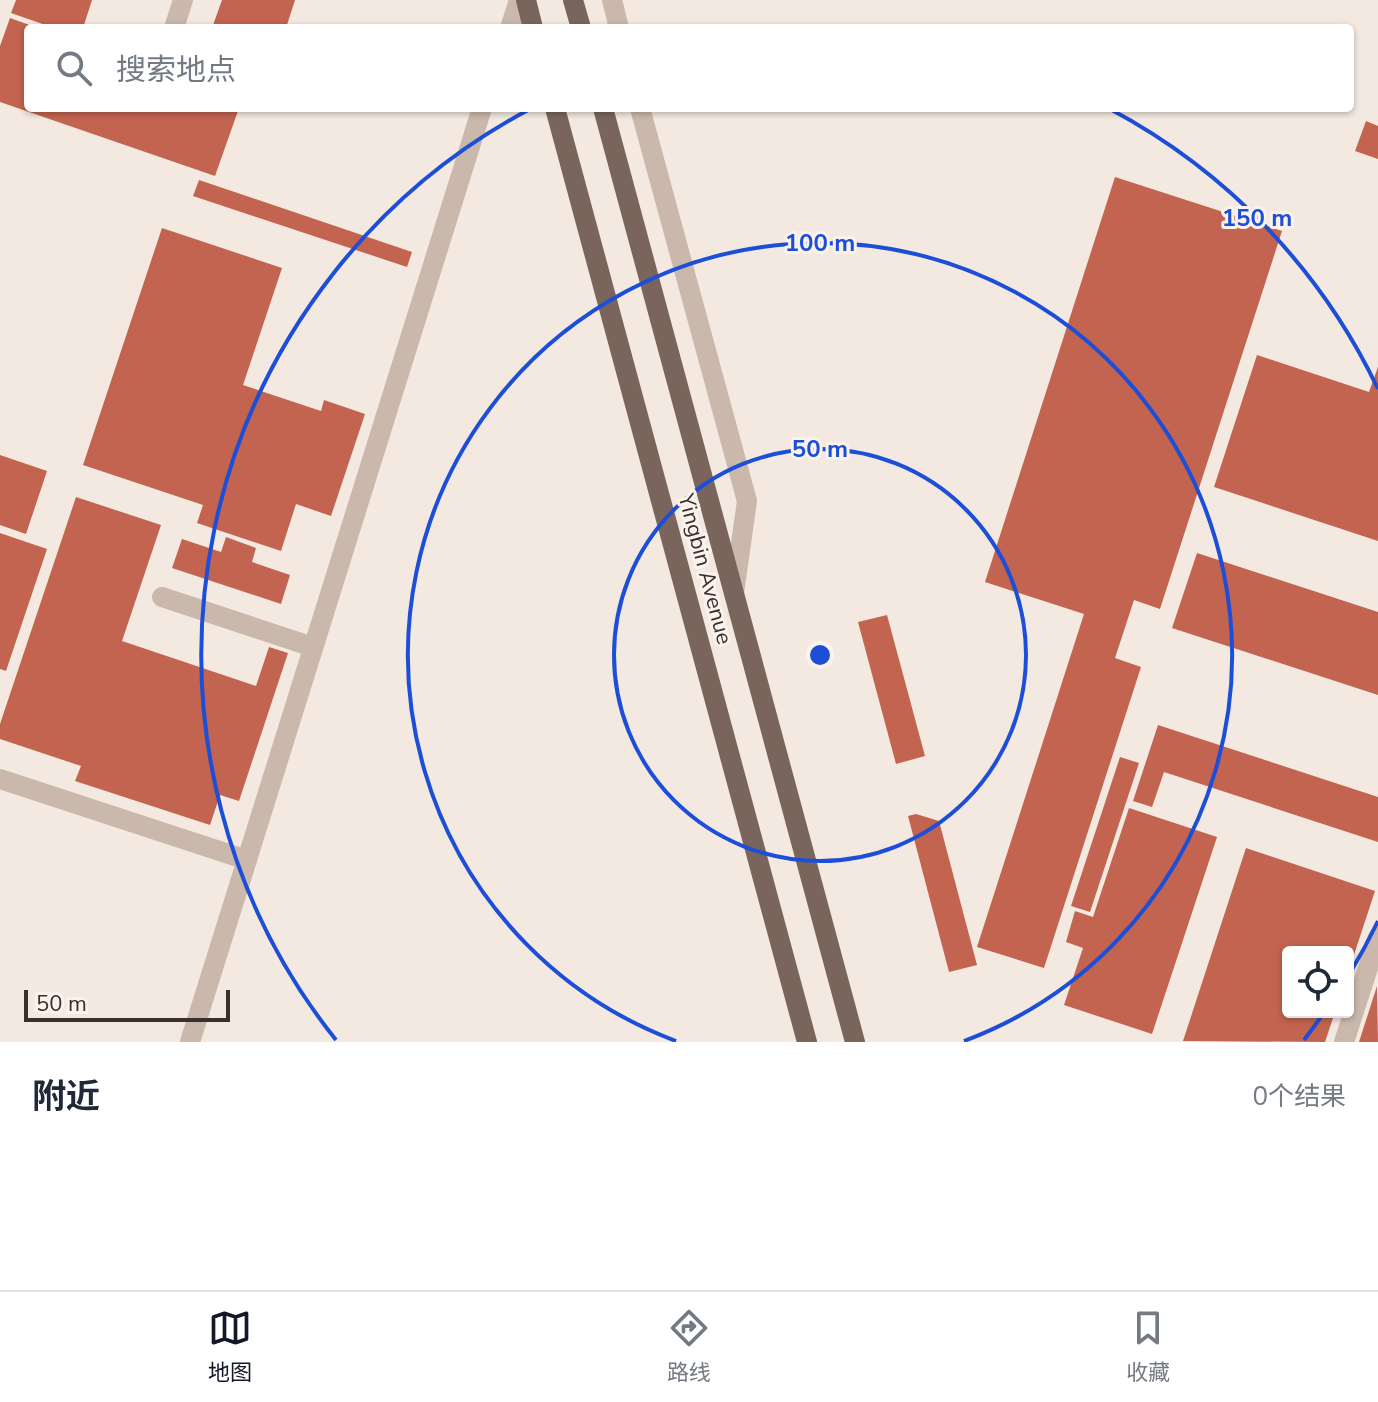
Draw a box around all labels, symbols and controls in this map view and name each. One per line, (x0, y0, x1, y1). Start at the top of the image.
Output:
search box (24, 24, 1354, 112)
icon: search (52, 46, 96, 90)
text: 搜索地点 (116, 50, 236, 91)
text: 150 m (1222, 202, 1292, 234)
text: 100 m (785, 227, 855, 259)
text: 50 m (792, 433, 848, 465)
street label: Yingbin Avenue (670, 490, 739, 648)
centre of rings (806, 641, 834, 669)
map controls (1282, 946, 1354, 1018)
button: locate (1282, 946, 1354, 1018)
scale bar (24, 986, 230, 1022)
text: 50 m (36, 989, 87, 1019)
text: 附近 (32, 1074, 100, 1120)
text: 0个结果 (1252, 1079, 1346, 1114)
tab: 地图 (208, 1306, 252, 1388)
tab: 路线 (667, 1306, 711, 1388)
tab: 收藏 (1126, 1306, 1170, 1388)

